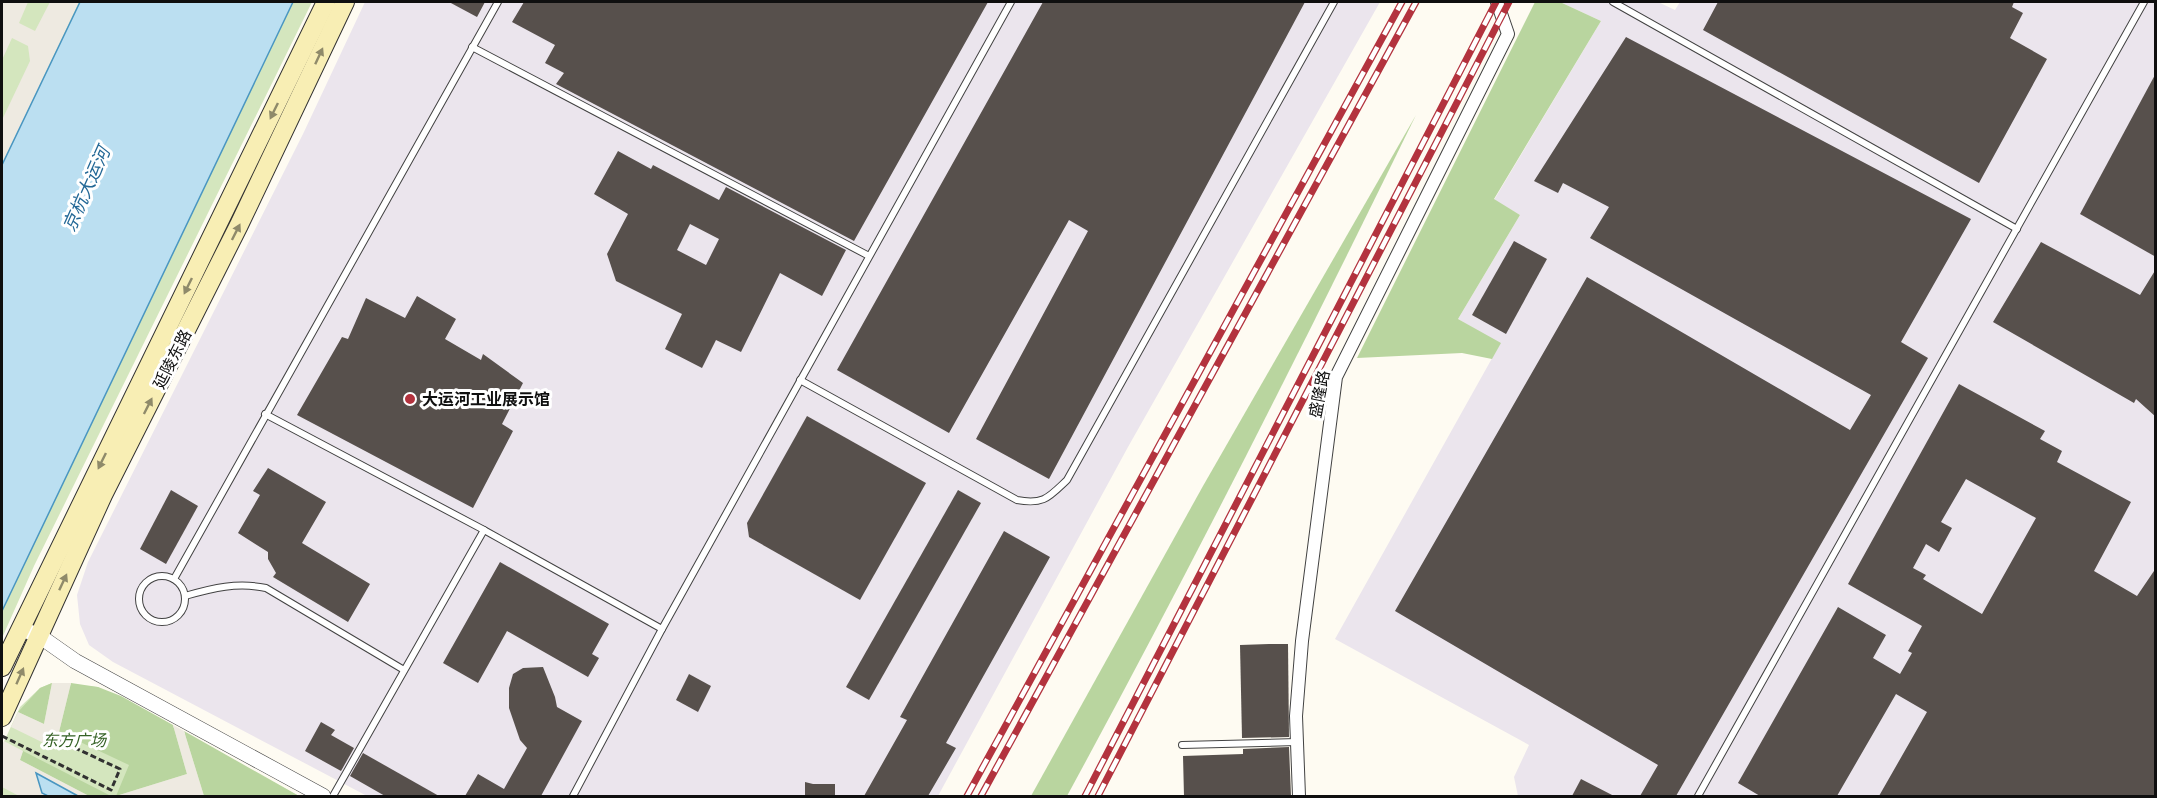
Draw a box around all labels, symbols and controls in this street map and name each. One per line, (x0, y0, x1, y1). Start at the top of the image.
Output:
one-way arrow (315, 48, 324, 65)
one-way arrow (269, 103, 278, 120)
water label: 京杭大运河 (56, 140, 117, 235)
one-way arrow (231, 224, 240, 241)
one-way arrow (183, 278, 193, 295)
street label: 延陵东路 (148, 325, 196, 393)
street label: 盛隆路 (1304, 368, 1334, 420)
place label: 大运河工业展示馆 (422, 388, 550, 410)
marker: 大运河工业展示馆 (403, 392, 417, 406)
one-way arrow (143, 398, 153, 415)
one-way arrow (97, 453, 106, 470)
one-way arrow (58, 573, 68, 591)
one-way arrow (15, 667, 25, 685)
park label: 东方广场 (42, 729, 108, 751)

